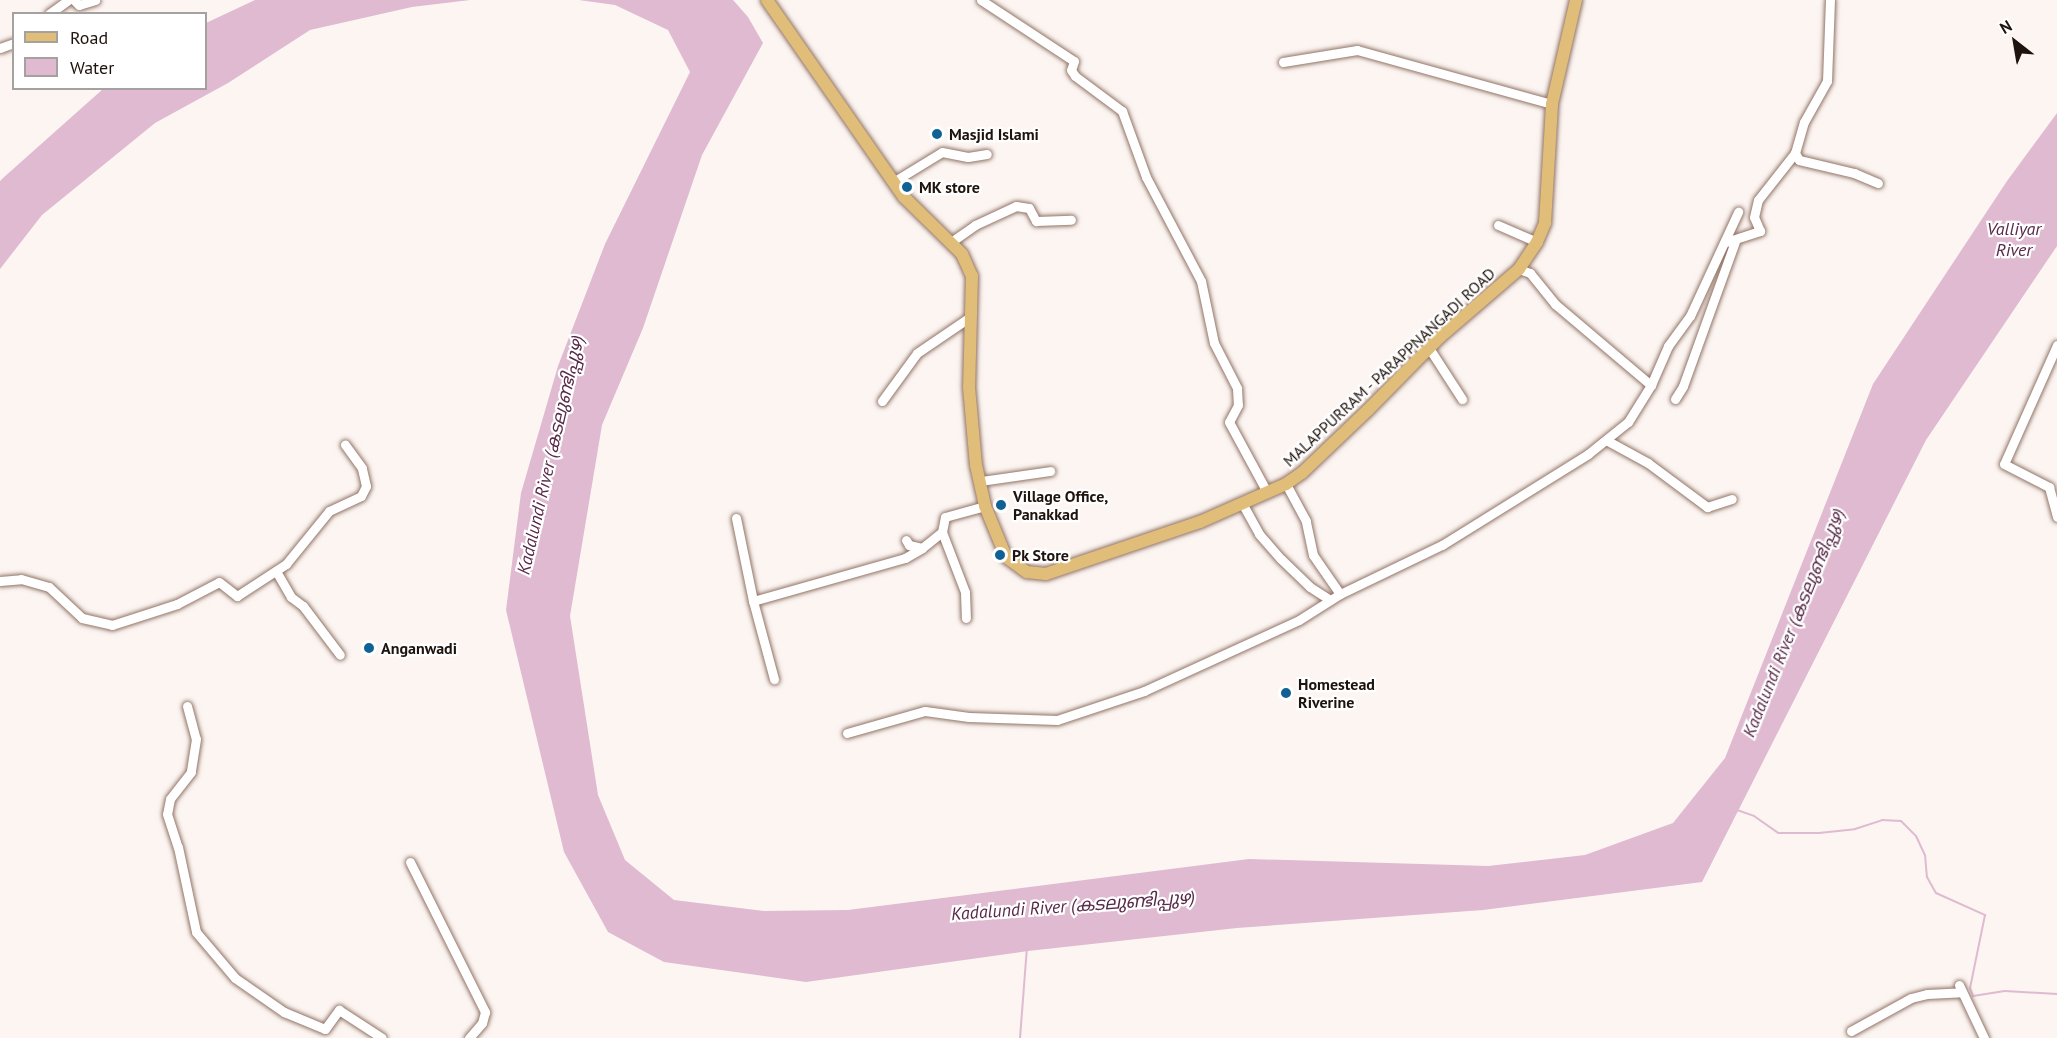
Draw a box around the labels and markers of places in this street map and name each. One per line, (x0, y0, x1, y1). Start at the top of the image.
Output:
place label: Masjid Islami (949, 124, 1039, 144)
marker: Masjid Islami (930, 127, 944, 141)
place label: MK store (919, 177, 980, 197)
marker: MK store (900, 180, 914, 194)
place label: Village Office, Panakkad (1013, 486, 1109, 524)
marker: Village Office, Panakkad (994, 498, 1008, 512)
place label: Pk Store (1012, 545, 1069, 565)
marker: Pk Store (993, 548, 1007, 562)
place label: Anganwadi (381, 638, 457, 658)
marker: Anganwadi (362, 641, 376, 655)
place label: Homestead Riverine (1298, 674, 1375, 712)
marker: Homestead Riverine (1279, 686, 1293, 700)

